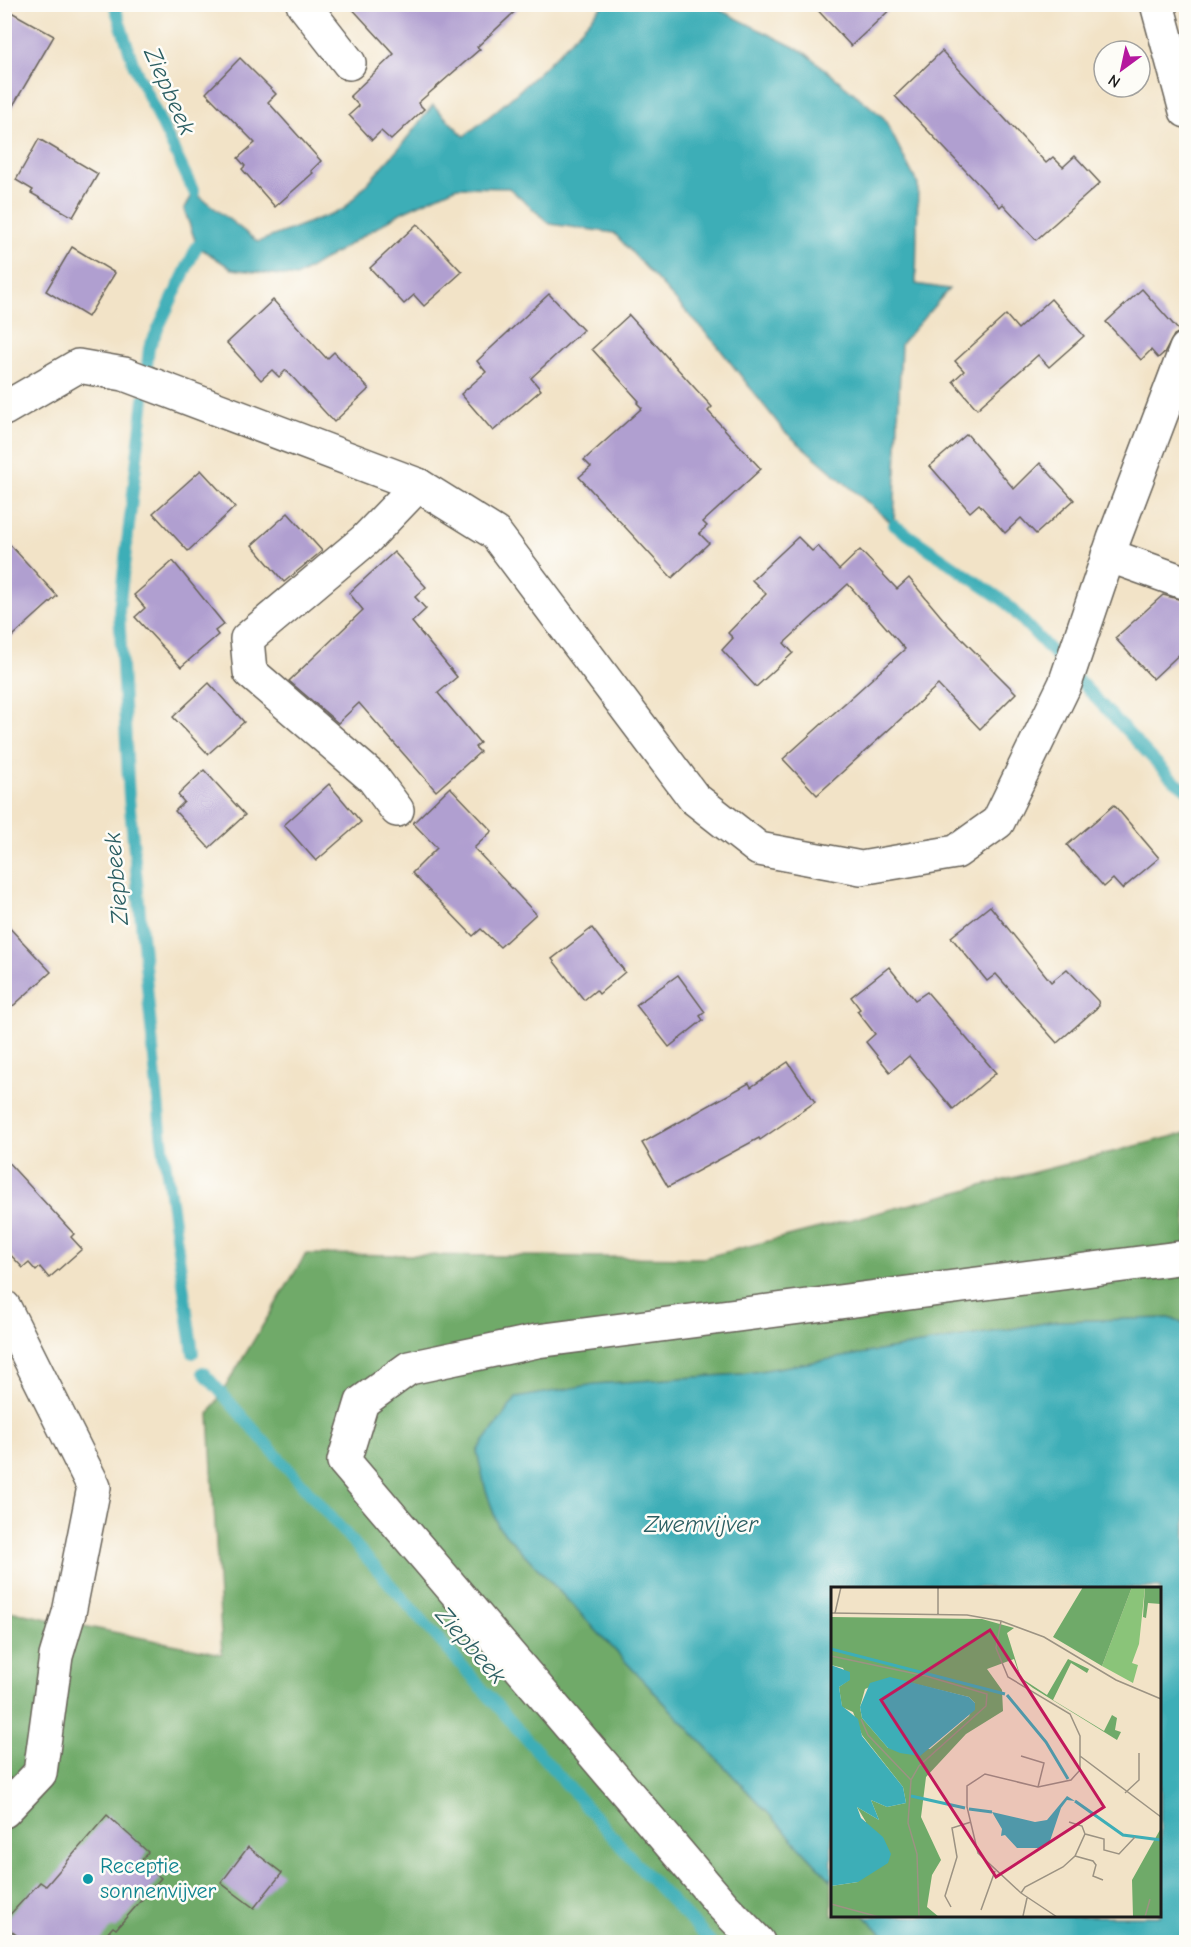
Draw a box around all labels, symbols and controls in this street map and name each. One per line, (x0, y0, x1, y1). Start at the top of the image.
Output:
north arrow (1092, 39, 1152, 99)
water label: Ziepbeek (138, 42, 202, 139)
text: N (1105, 70, 1124, 91)
water label: Ziepbeek (98, 831, 134, 928)
water label: Zwemvijver (643, 1510, 759, 1538)
inset map (831, 1587, 1161, 1917)
water label: Ziepbeek (429, 1600, 512, 1690)
place label: Receptie sonnenvijver (100, 1853, 216, 1904)
marker: Receptie sonnenvijver (81, 1872, 95, 1886)

